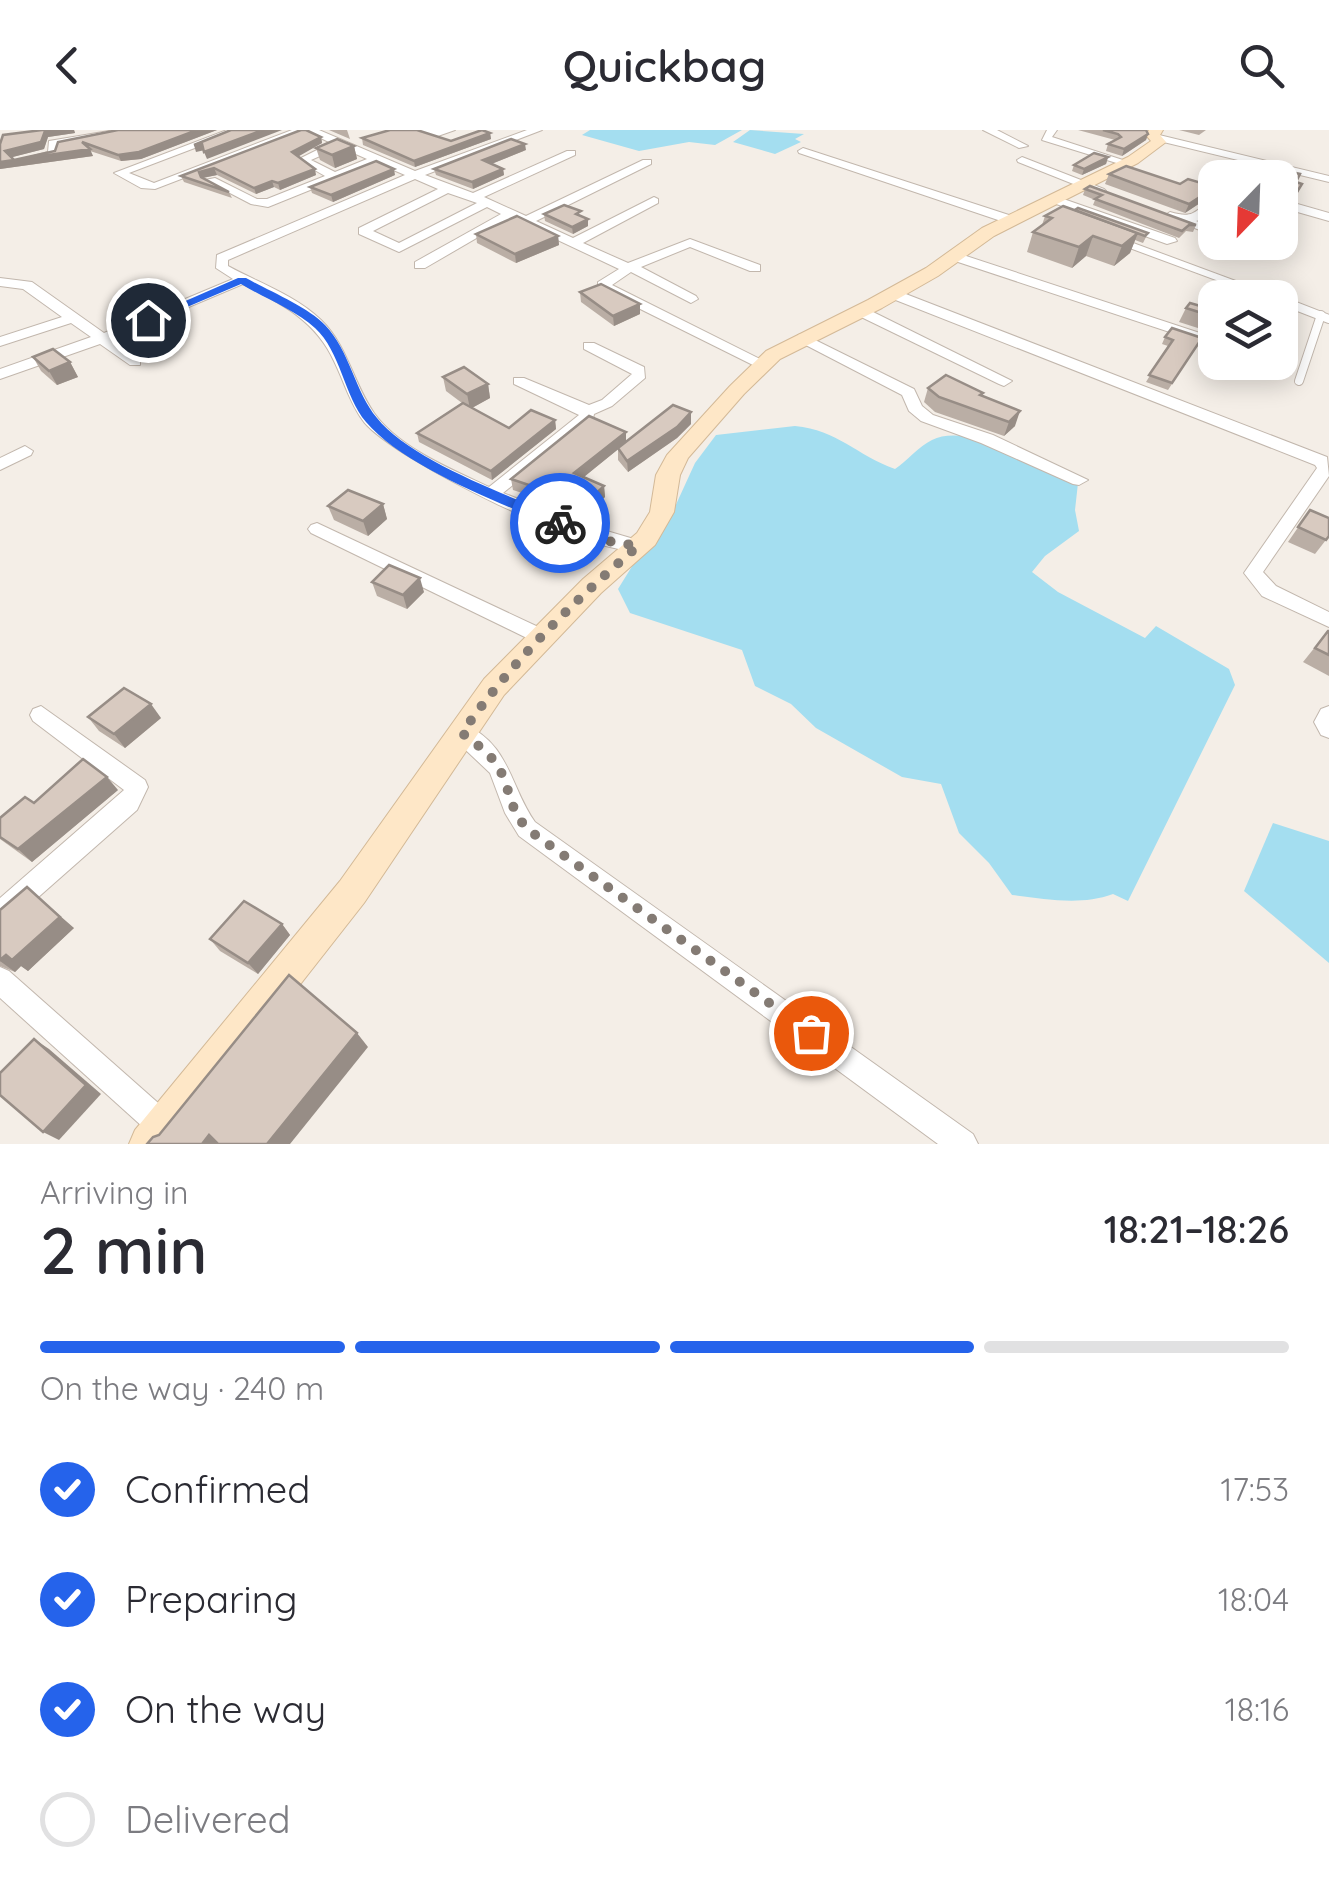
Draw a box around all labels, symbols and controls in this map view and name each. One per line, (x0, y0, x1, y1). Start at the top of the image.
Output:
text: Quickbag (563, 37, 766, 93)
icon: back (40, 38, 95, 93)
icon: search (1234, 38, 1289, 93)
north arrow (1198, 160, 1298, 260)
map controls (1198, 160, 1298, 380)
pin (106, 278, 191, 363)
button: layers (1198, 280, 1298, 380)
icon: home (121, 293, 176, 348)
courier (510, 473, 610, 573)
icon: bike (533, 496, 588, 551)
pin (769, 991, 854, 1076)
icon: bag (784, 1006, 839, 1061)
text: Arriving in (40, 1172, 189, 1212)
text: 18:21–18:26 (1104, 1205, 1289, 1253)
text: 2 min (40, 1209, 208, 1290)
text: On the way · 240 m (40, 1368, 324, 1408)
icon: check (40, 1462, 95, 1517)
text: Confirmed (125, 1465, 310, 1513)
text: 17:53 (1221, 1469, 1289, 1509)
icon: check (40, 1572, 95, 1627)
text: Preparing (125, 1575, 297, 1623)
text: 18:04 (1218, 1579, 1289, 1619)
icon: check (40, 1682, 95, 1737)
text: On the way (125, 1685, 326, 1733)
text: 18:16 (1225, 1689, 1289, 1729)
text: Delivered (125, 1795, 291, 1843)

